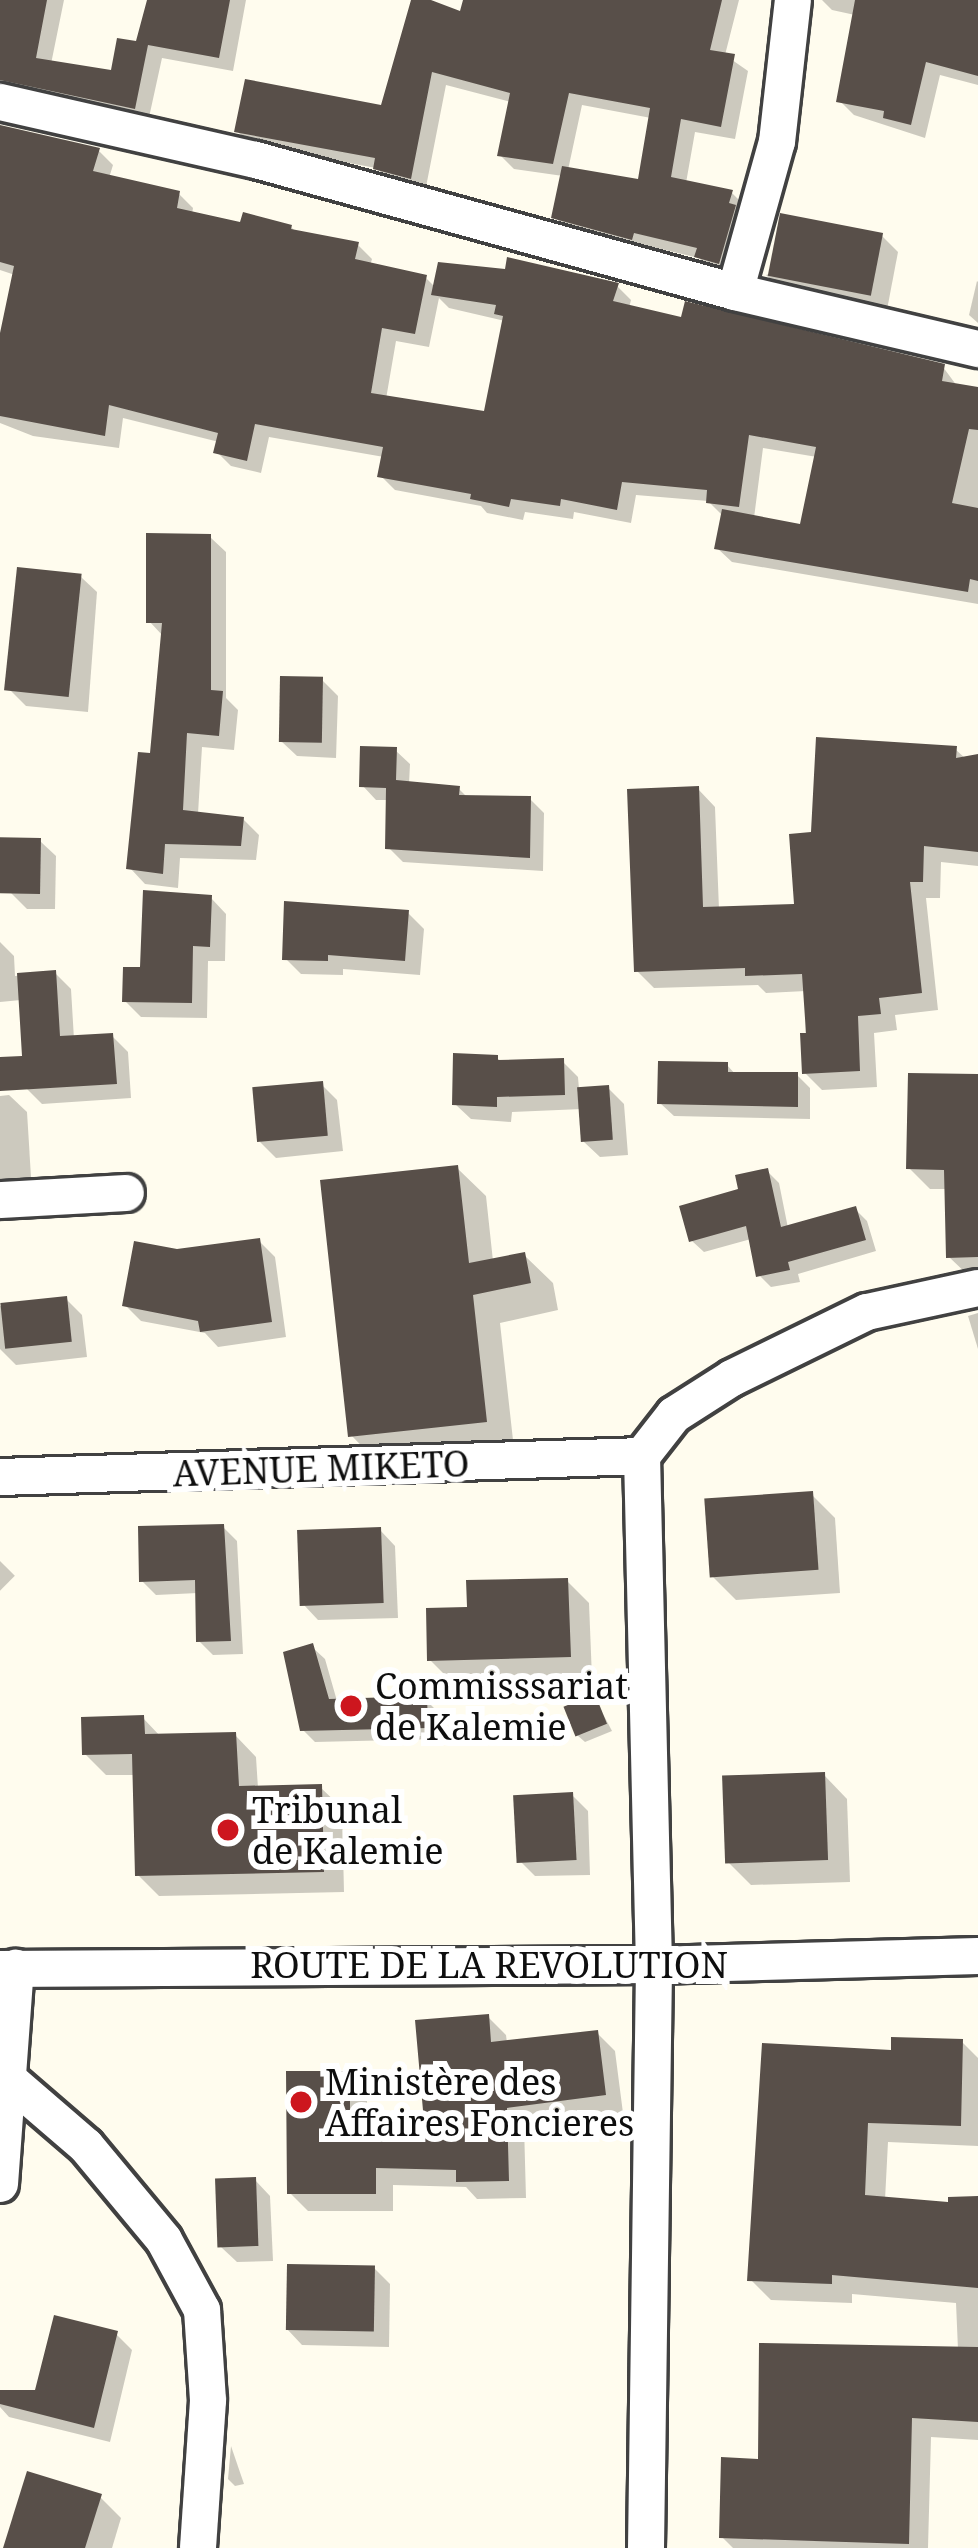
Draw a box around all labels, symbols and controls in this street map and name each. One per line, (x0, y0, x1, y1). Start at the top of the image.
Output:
street label: AVENUE MIKETO (172, 1441, 470, 1495)
place label: Commisssariat de Kalemie (375, 1663, 628, 1748)
marker: Commisssariat de Kalemie (338, 1693, 364, 1719)
place label: Tribunal de Kalemie (252, 1787, 443, 1872)
marker: Tribunal de Kalemie (215, 1817, 241, 1843)
street label: ROUTE DE LA REVOLUTION (250, 1943, 728, 1987)
place label: Ministère des Affaires Foncieres (325, 2059, 634, 2144)
marker: Ministère des Affaires Foncieres (288, 2089, 314, 2115)

